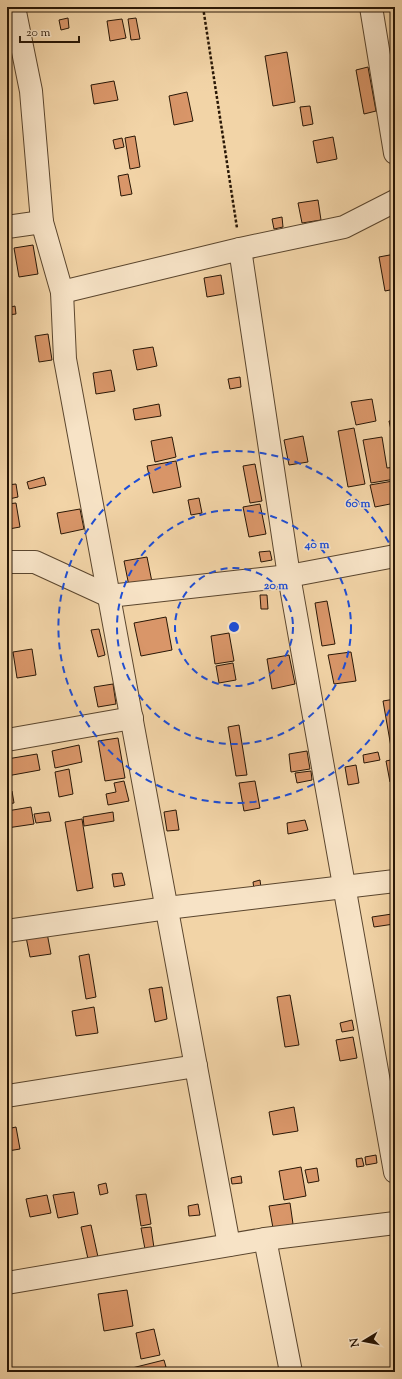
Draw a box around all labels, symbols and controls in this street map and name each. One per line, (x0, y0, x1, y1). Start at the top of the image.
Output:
scale bar (20, 18, 79, 44)
text: 20 m (26, 24, 51, 42)
text: 60 m (346, 495, 370, 513)
text: 40 m (304, 536, 329, 554)
text: 20 m (264, 577, 288, 595)
centre of rings (227, 620, 241, 634)
north arrow (344, 1321, 384, 1361)
text: N (346, 1337, 364, 1349)

